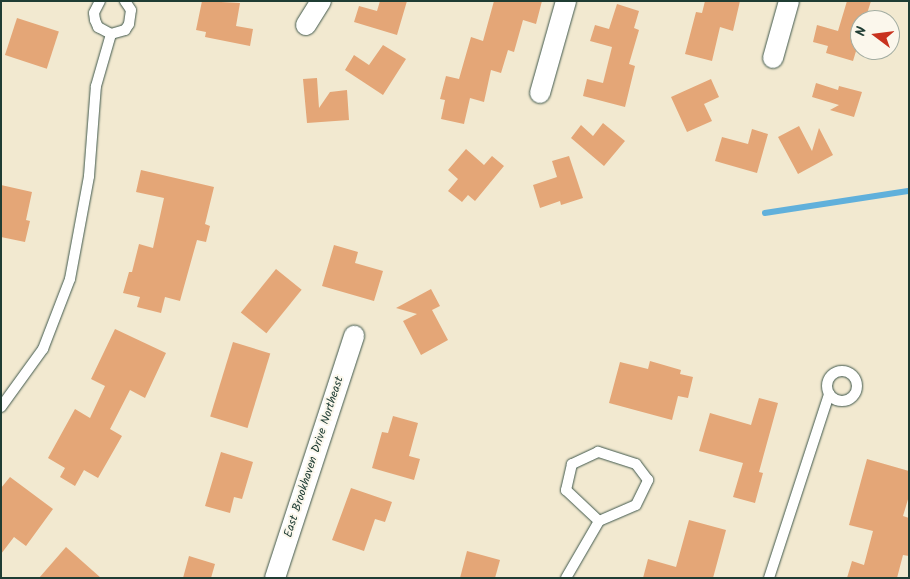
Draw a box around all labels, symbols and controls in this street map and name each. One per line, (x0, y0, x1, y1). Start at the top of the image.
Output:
north arrow (850, 10, 900, 60)
text: N (850, 24, 873, 38)
street label: East Brookhaven Drive Northeast (281, 375, 347, 539)

